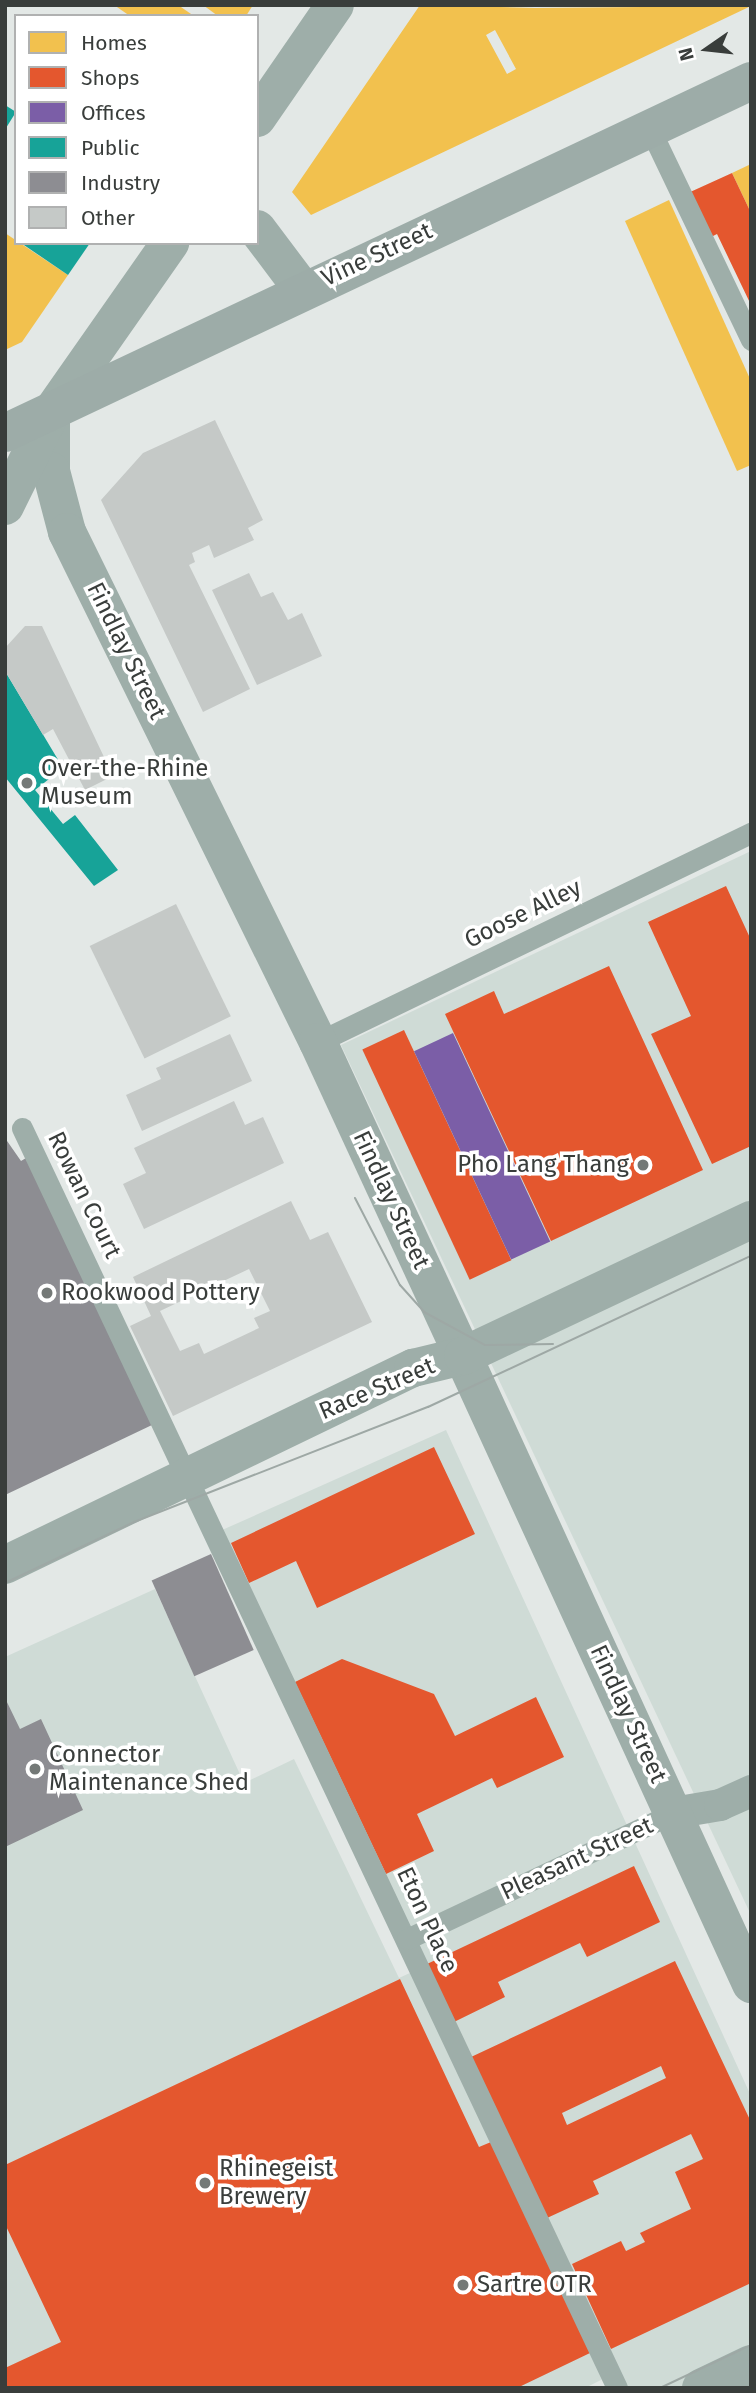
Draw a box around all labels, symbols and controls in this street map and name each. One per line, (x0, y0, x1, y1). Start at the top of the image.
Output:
legend (14, 14, 259, 245)
north arrow (672, 14, 742, 84)
text: Homes (81, 30, 147, 56)
text: N (673, 45, 699, 63)
text: Shops (81, 65, 139, 91)
text: Offices (81, 100, 146, 126)
text: Public (81, 135, 139, 161)
text: Industry (81, 170, 160, 196)
text: Other (81, 205, 135, 231)
street label: Vine Street (317, 217, 437, 293)
street label: Findlay Street (80, 578, 172, 724)
place label: Over-the-Rhine Museum (41, 755, 208, 811)
marker: Over-the-Rhine Museum (19, 775, 35, 791)
street label: Goose Alley (460, 873, 586, 955)
street label: Findlay Street (346, 1126, 436, 1274)
street label: Rowan Court (41, 1127, 127, 1263)
place label: Pho Lang Thang (457, 1151, 629, 1179)
marker: Pho Lang Thang (635, 1157, 651, 1173)
place label: Rookwood Pottery (61, 1279, 260, 1307)
marker: Rookwood Pottery (39, 1285, 55, 1301)
street label: Race Street (315, 1352, 439, 1426)
street label: Findlay Street (583, 1640, 673, 1788)
place label: Connector Maintenance Shed (49, 1741, 249, 1797)
marker: Connector Maintenance Shed (27, 1761, 43, 1777)
street label: Pleasant Street (496, 1811, 658, 1907)
street label: Eton Place (390, 1863, 464, 1977)
place label: Rhinegeist Brewery (219, 2155, 333, 2211)
marker: Rhinegeist Brewery (197, 2175, 213, 2191)
place label: Sartre OTR (477, 2271, 592, 2299)
marker: Sartre OTR (455, 2277, 471, 2293)

